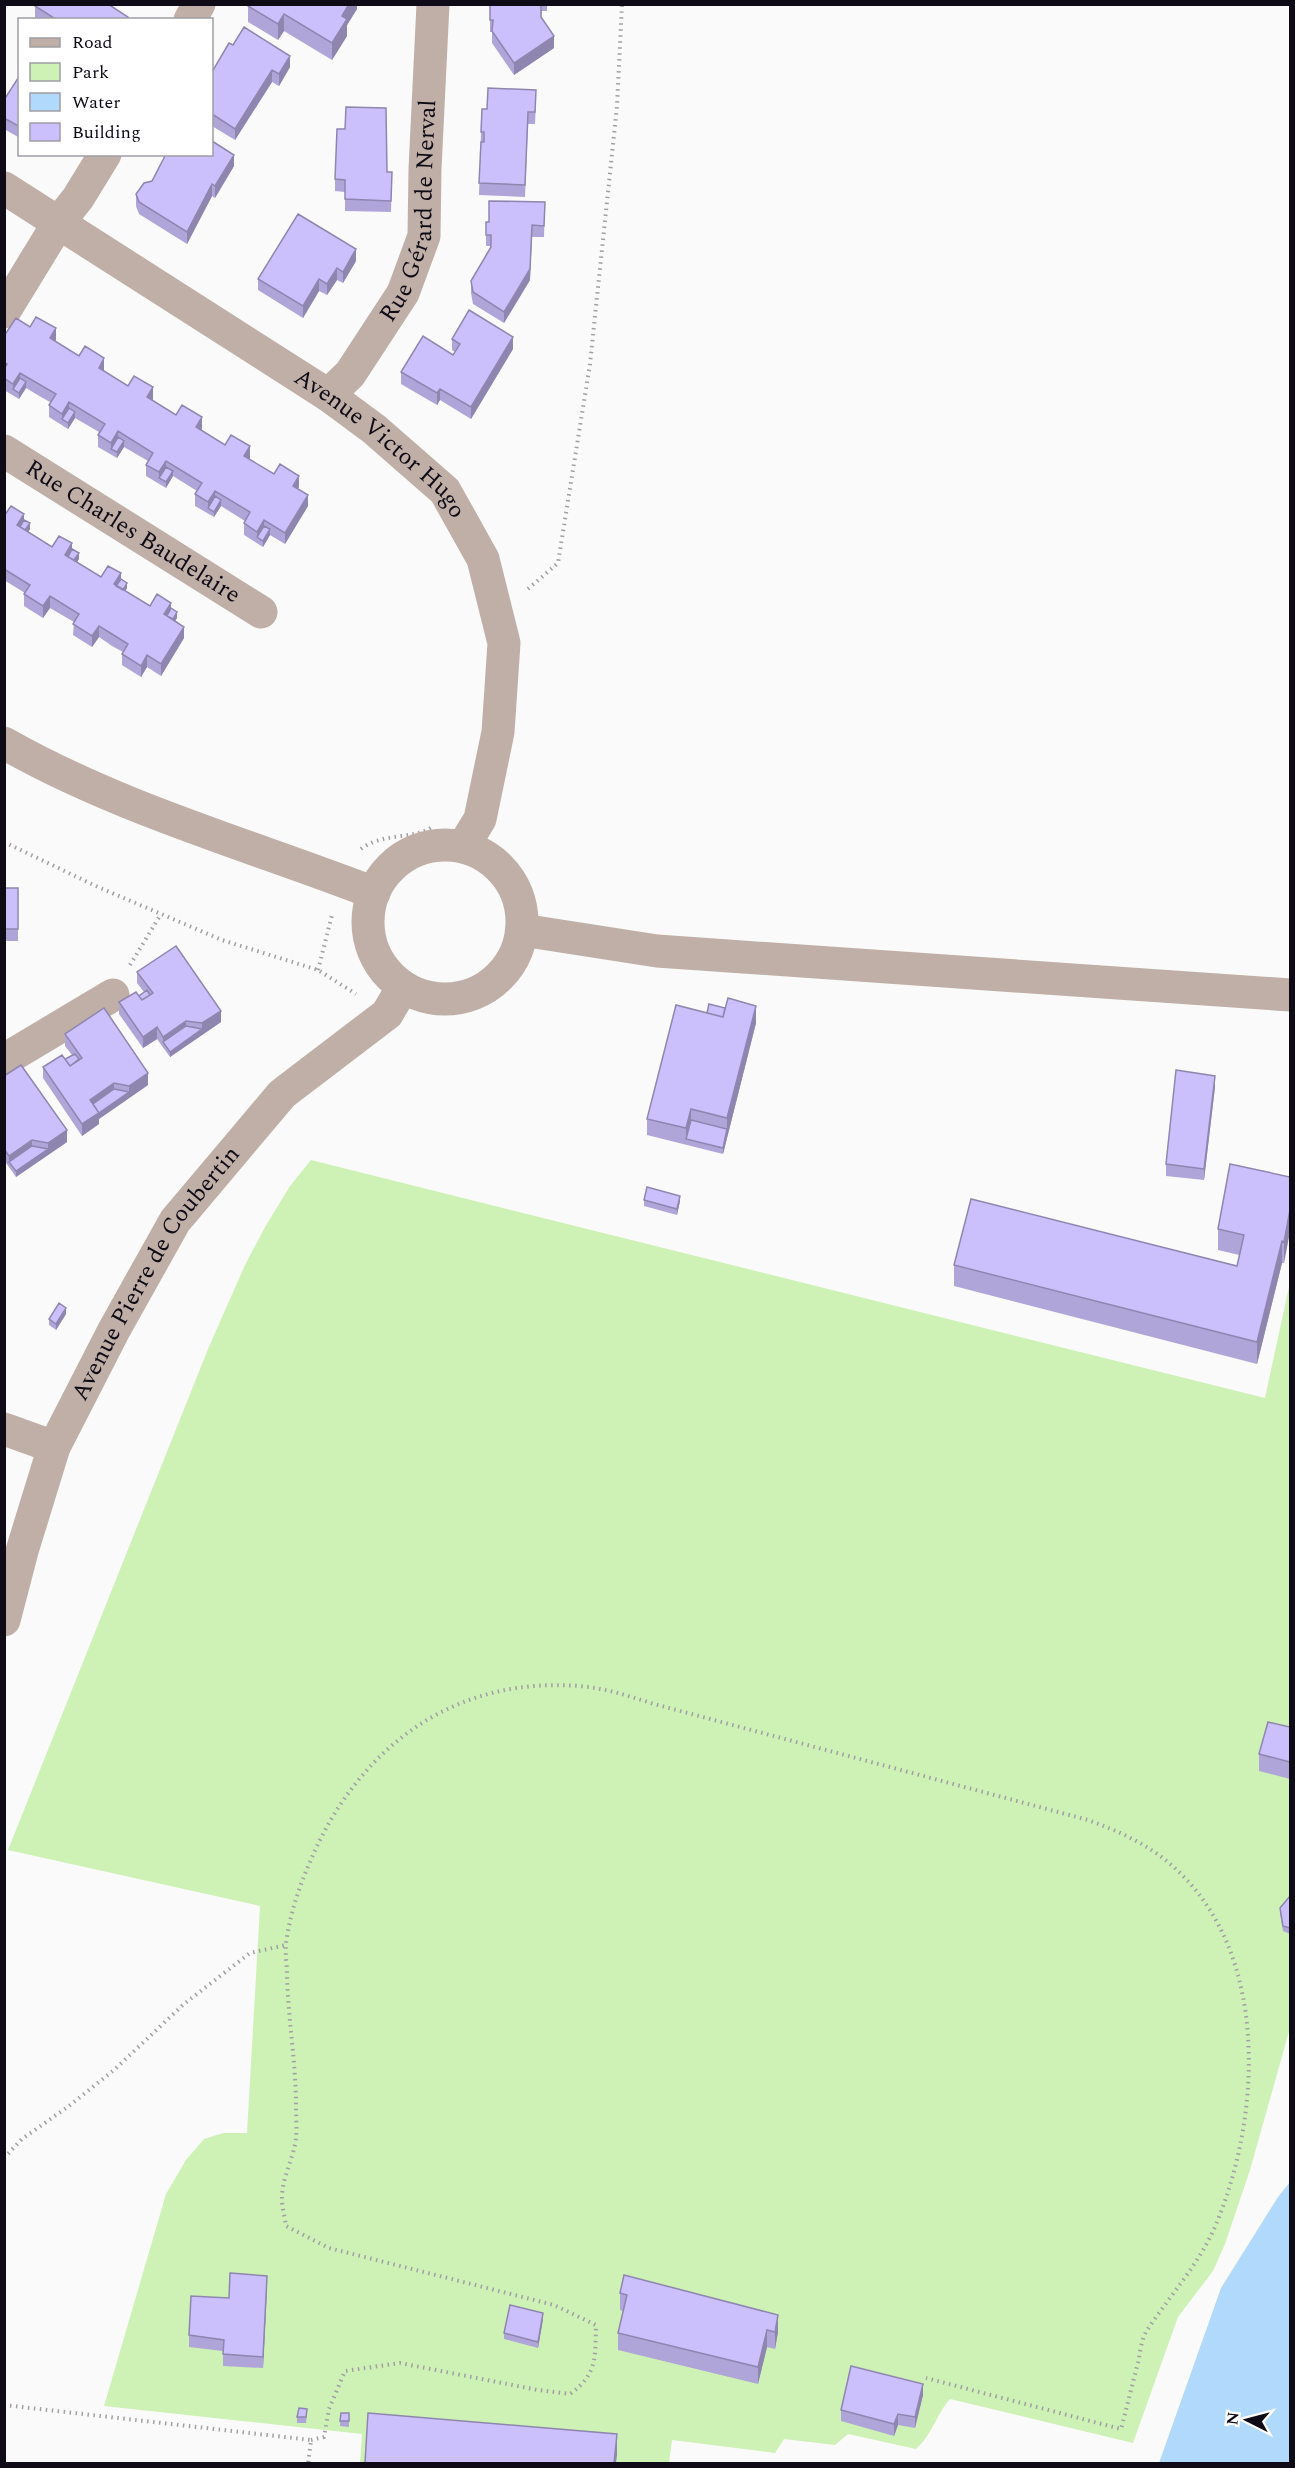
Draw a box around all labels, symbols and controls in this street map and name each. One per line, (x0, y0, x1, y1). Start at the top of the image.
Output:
legend (18, 18, 213, 156)
text: Road (72, 29, 113, 56)
text: Park (72, 59, 109, 86)
text: Water (72, 89, 120, 116)
street label: Rue Gérard de Nerval (371, 99, 446, 329)
text: Building (72, 119, 141, 146)
street label: Avenue Victor Hugo (287, 360, 475, 525)
street label: Rue Charles Baudelaire (18, 451, 248, 613)
street label: Avenue Pierre de Coubertin (63, 1138, 249, 1407)
north arrow (1217, 2390, 1277, 2450)
text: N (1220, 2411, 1246, 2426)

